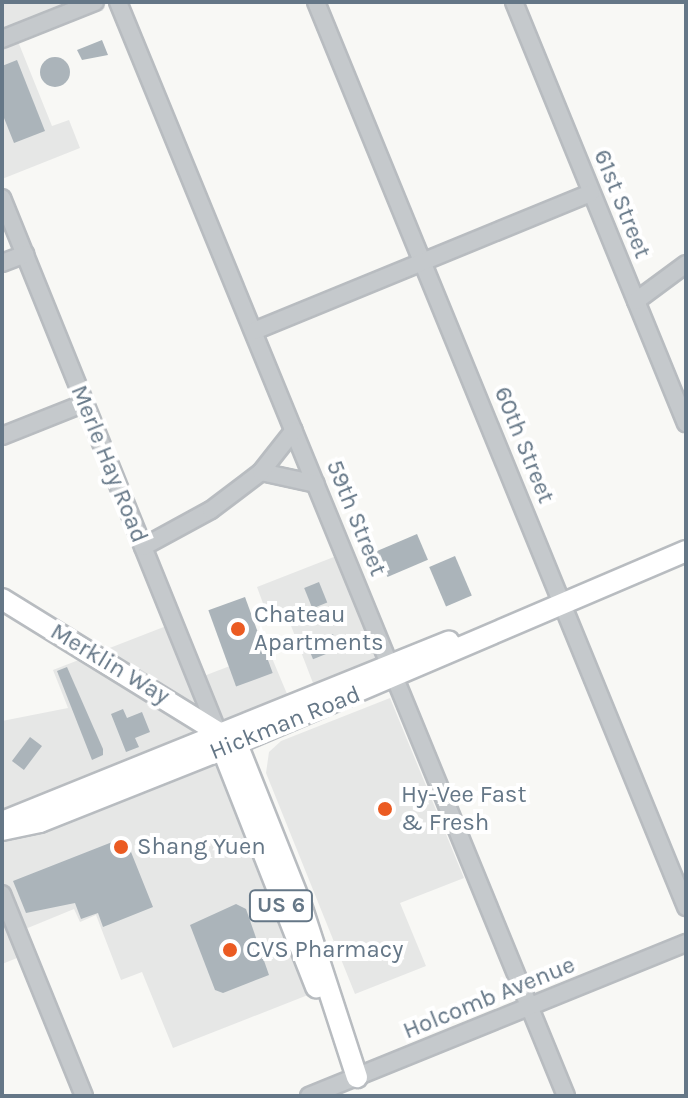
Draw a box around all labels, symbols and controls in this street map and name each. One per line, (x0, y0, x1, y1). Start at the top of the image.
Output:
street label: 61st Street (587, 145, 657, 263)
street label: Merle Hay Road (64, 381, 154, 547)
street label: 60th Street (488, 383, 560, 507)
street label: 59th Street (320, 456, 392, 580)
place label: Chateau Apartments (254, 601, 384, 657)
street label: Merklin Way (45, 617, 175, 711)
marker: Chateau Apartments (229, 620, 247, 638)
street label: Hickman Road (205, 680, 365, 766)
place label: Hy-Vee Fast & Fresh (401, 781, 526, 837)
marker: Hy-Vee Fast & Fresh (376, 800, 394, 818)
place label: Shang Yuen (137, 833, 266, 861)
marker: Shang Yuen (112, 838, 130, 856)
road number: US 6 (247, 888, 315, 924)
place label: CVS Pharmacy (246, 936, 403, 964)
marker: CVS Pharmacy (221, 941, 239, 959)
street label: Holcomb Avenue (399, 950, 579, 1046)

